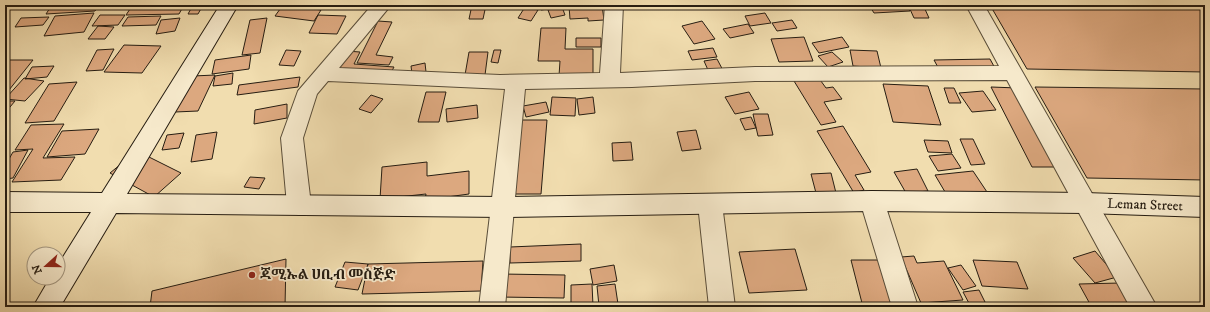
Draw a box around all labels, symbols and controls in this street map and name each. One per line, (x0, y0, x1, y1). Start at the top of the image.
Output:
street label: Leman Street (1107, 195, 1184, 215)
north arrow (26, 246, 66, 286)
text: N (29, 263, 46, 276)
place label: ጃሚኡል ሀቢብ መስጅድ (260, 266, 396, 284)
marker: ጃሚኡል ሀቢብ መስጅድ (247, 270, 257, 280)

